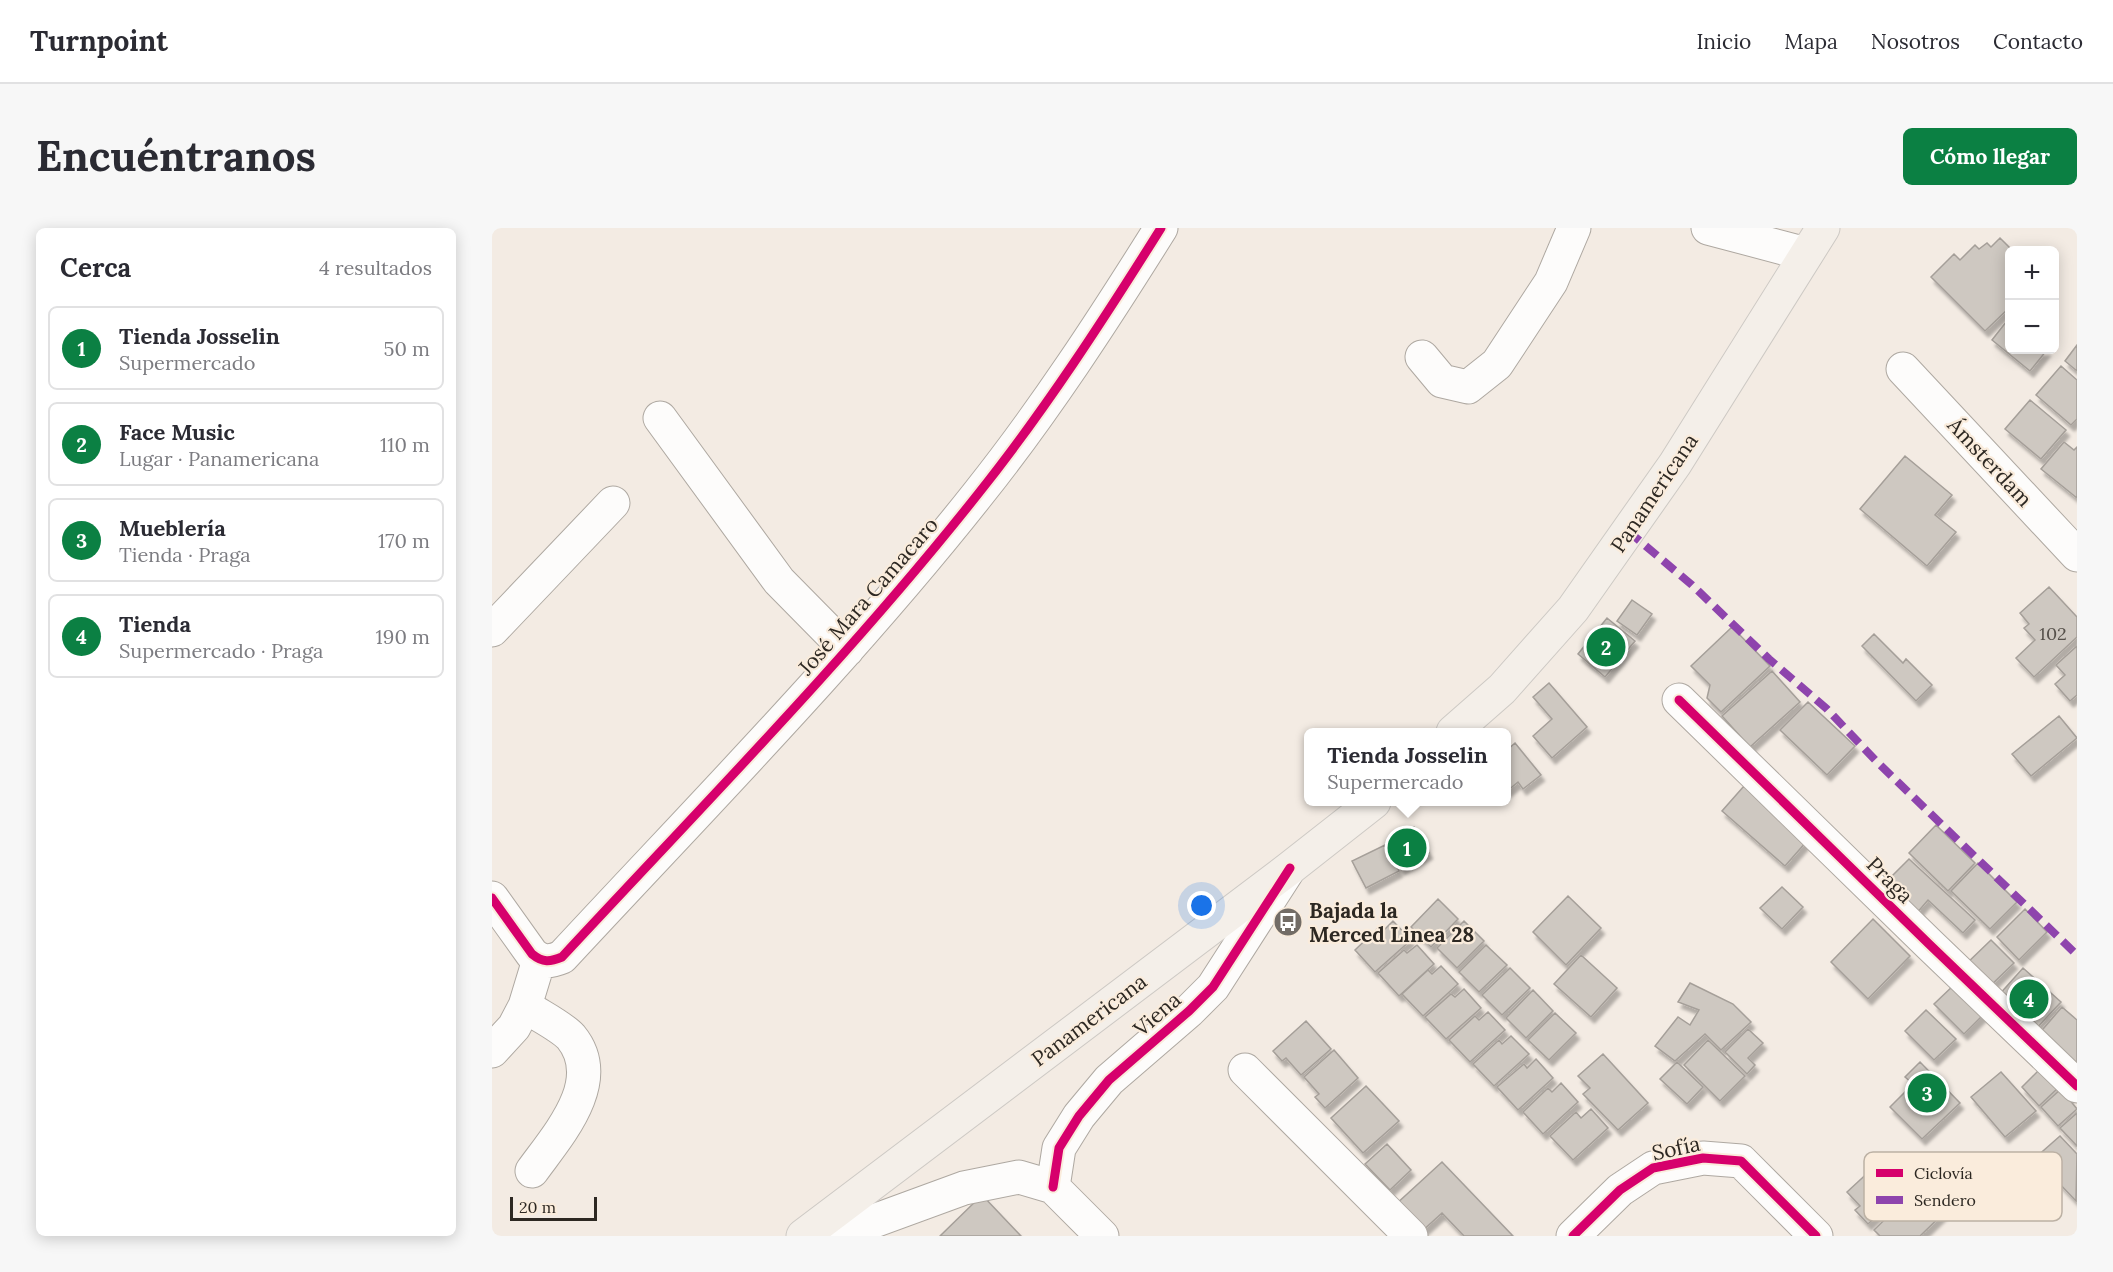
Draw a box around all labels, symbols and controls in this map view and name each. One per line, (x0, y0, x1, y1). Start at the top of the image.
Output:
text: Turnpoint (30, 23, 168, 59)
text: Inicio (1696, 28, 1751, 55)
text: Mapa (1784, 28, 1838, 55)
text: Nosotros (1871, 28, 1960, 55)
text: Contacto (1993, 28, 2083, 55)
button: Cómo llegar (1903, 128, 2077, 185)
text: Encuéntranos (36, 129, 316, 183)
map controls (2005, 246, 2059, 354)
button: + (2005, 246, 2059, 300)
text: Cerca (60, 251, 131, 284)
text: 4 resultados (319, 255, 432, 280)
button: − (2005, 300, 2059, 354)
text: Tienda Josselin (119, 322, 280, 350)
text: 1 (77, 336, 86, 361)
text: 50 m (384, 336, 430, 361)
text: Supermercado (119, 350, 255, 375)
street label: Ámsterdam (1941, 411, 2038, 512)
text: Face Music (119, 418, 235, 446)
street label: Panamericana (1604, 428, 1704, 558)
text: 2 (76, 432, 87, 457)
text: 110 m (380, 432, 430, 457)
text: Lugar · Panamericana (119, 446, 319, 471)
street label: José Mara Camacaro (791, 512, 944, 681)
text: Mueblería (119, 514, 226, 542)
text: 3 (76, 528, 87, 553)
text: 170 m (378, 528, 430, 553)
text: Tienda · Praga (119, 542, 251, 567)
text: Tienda (119, 610, 191, 638)
house number: 102 (2039, 622, 2067, 645)
text: 4 (76, 624, 87, 649)
text: 190 m (376, 624, 430, 649)
pin: 2 (1586, 624, 1626, 670)
text: Supermercado · Praga (119, 638, 323, 663)
popup (1304, 728, 1511, 806)
text: Tienda Josselin (1327, 741, 1488, 769)
text: Supermercado (1327, 769, 1464, 794)
pin: 1 (1388, 826, 1426, 870)
street label: Praga (1861, 851, 1919, 909)
your location (1187, 891, 1216, 920)
place label: Bajada la Merced Linea 28 (1309, 897, 1474, 948)
bus stop icon: Bajada la Merced Linea 28 (1272, 906, 1304, 938)
street label: Panamericana (1026, 968, 1152, 1072)
pin: 4 (2010, 976, 2048, 1022)
street label: Viena (1127, 986, 1186, 1043)
pin: 3 (1908, 1070, 1946, 1116)
street label: Sofía (1649, 1130, 1703, 1166)
legend (1864, 1152, 2062, 1221)
text: Ciclovía (1914, 1163, 1973, 1183)
text: Sendero (1914, 1190, 1976, 1210)
scale bar (510, 1194, 597, 1222)
text: 20 m (519, 1197, 556, 1217)

